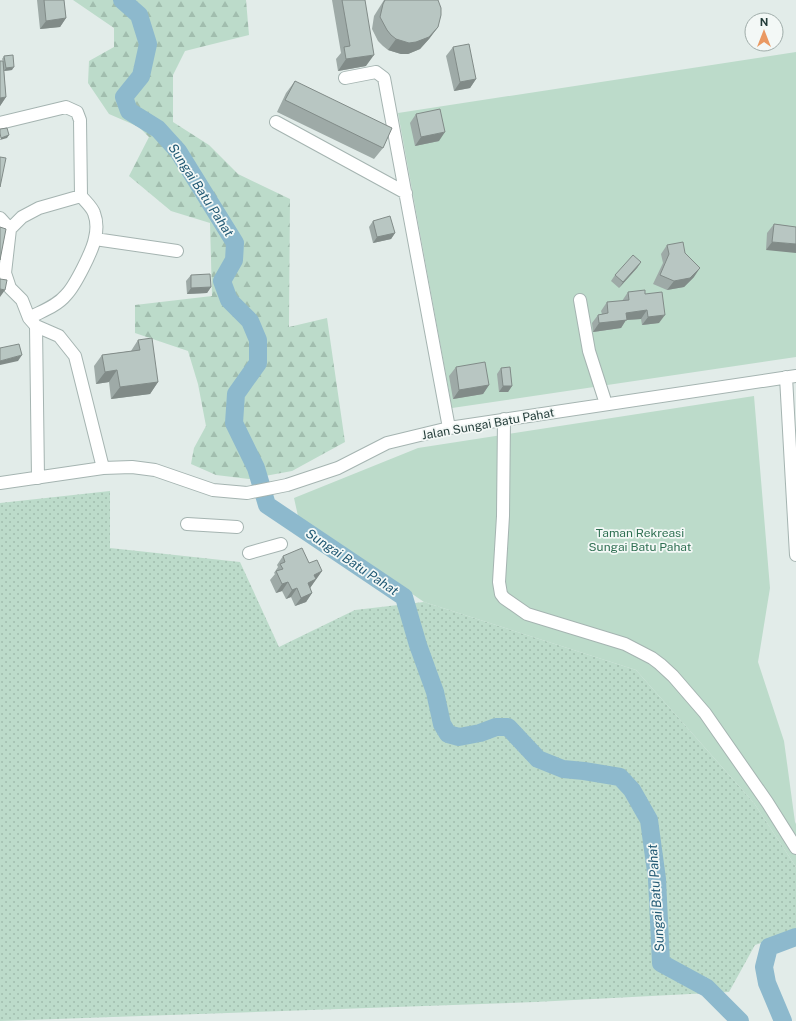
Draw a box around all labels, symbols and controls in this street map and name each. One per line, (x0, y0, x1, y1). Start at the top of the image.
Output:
north arrow (744, 12, 784, 52)
text: N (760, 16, 768, 28)
water label: Sungai Batu Pahat (165, 141, 237, 239)
street label: Jalan Sungai Batu Pahat (421, 405, 556, 443)
water label: Sungai Batu Pahat (303, 526, 401, 598)
park label: Taman Rekreasi Sungai Batu Pahat (589, 526, 692, 554)
water label: Sungai Batu Pahat (645, 844, 667, 952)

